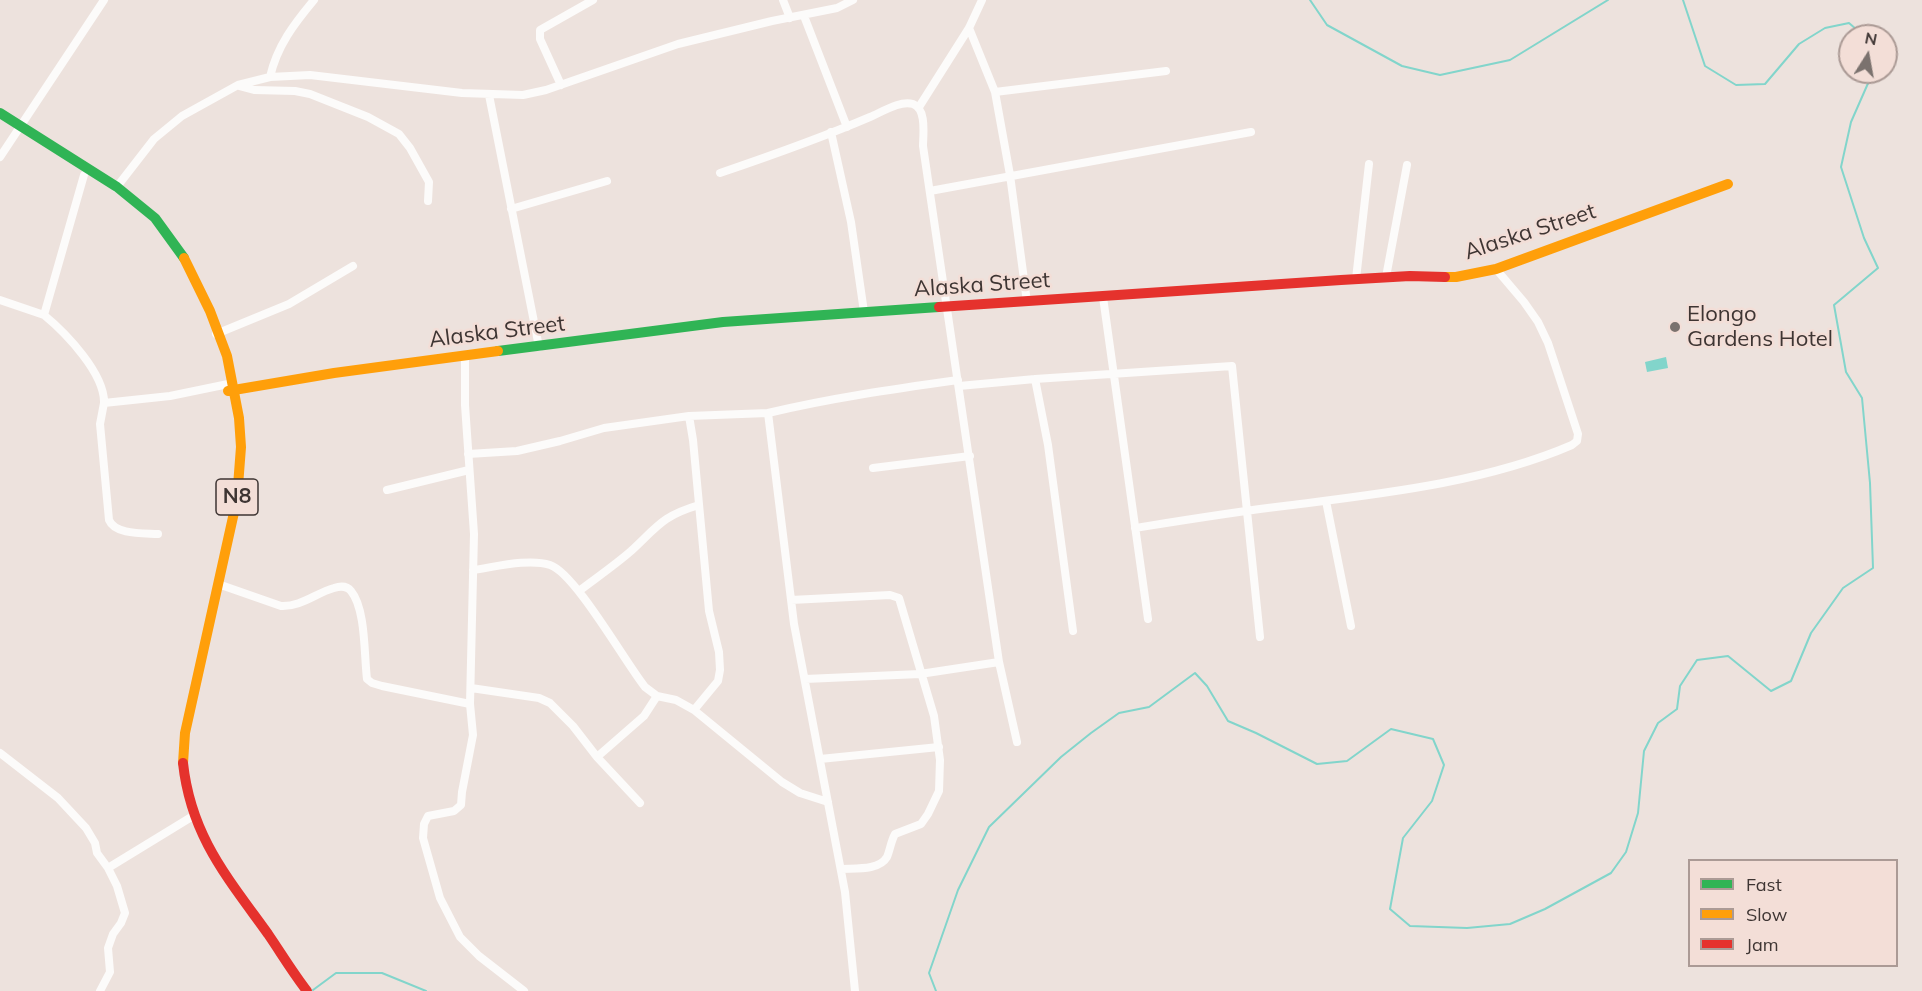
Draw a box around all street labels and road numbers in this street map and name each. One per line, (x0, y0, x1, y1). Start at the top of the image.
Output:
street label: Alaska Street (1461, 198, 1599, 266)
street label: Alaska Street (913, 267, 1051, 303)
street label: Alaska Street (428, 311, 566, 353)
road number: N8 (216, 479, 258, 515)

